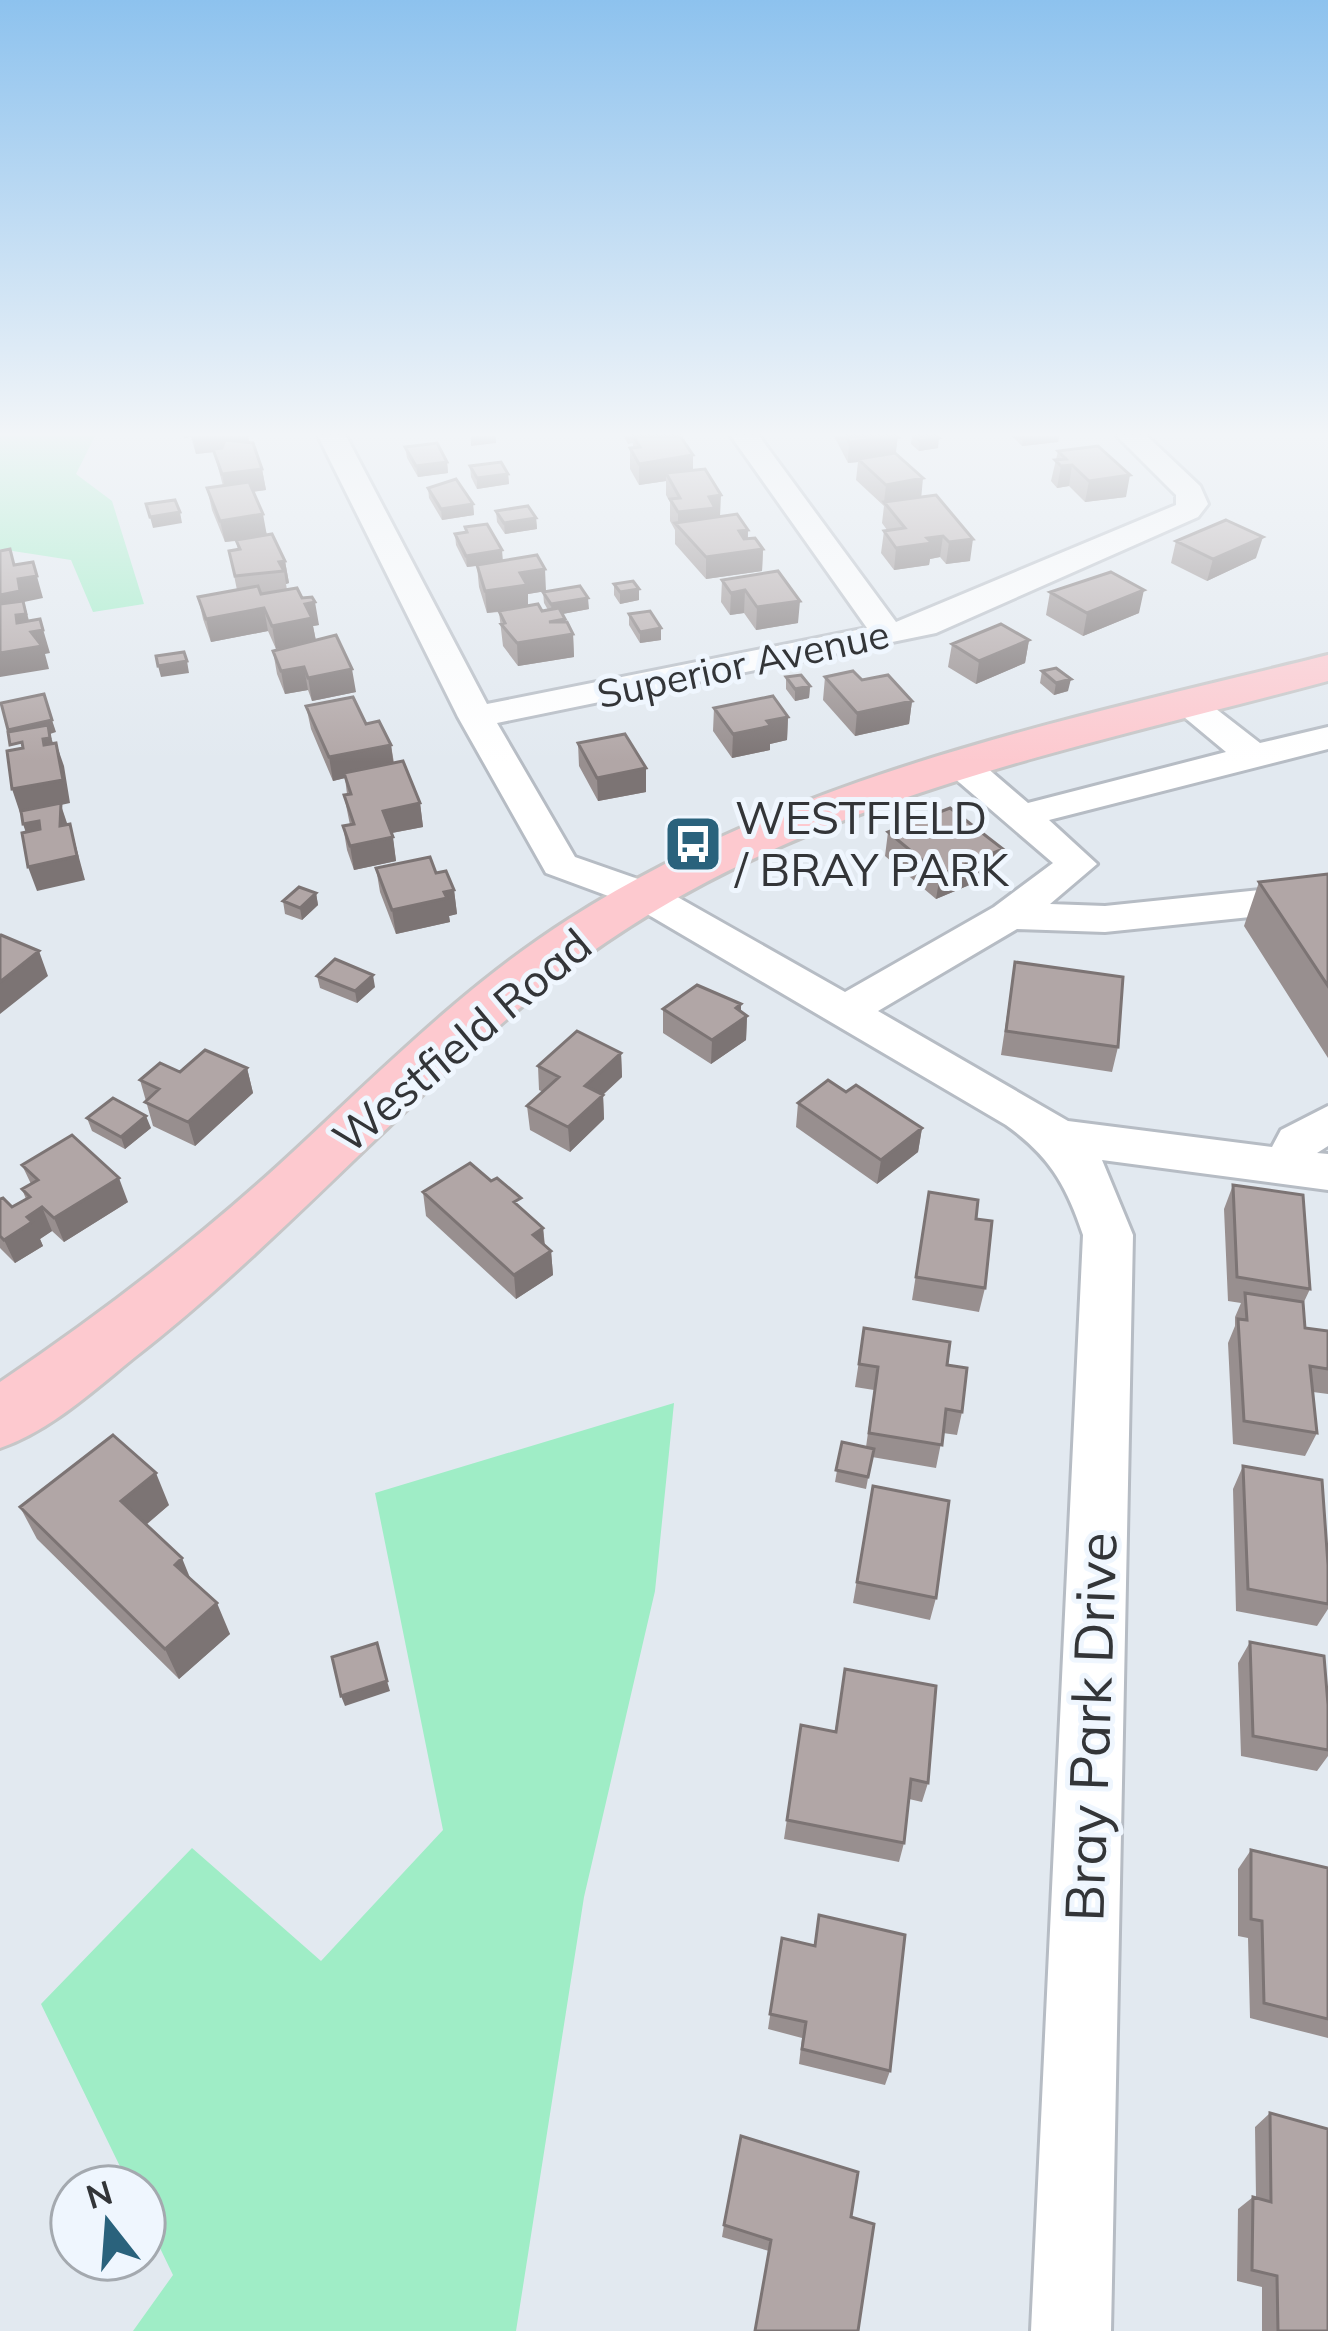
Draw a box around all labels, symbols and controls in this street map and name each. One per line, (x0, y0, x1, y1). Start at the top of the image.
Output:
street label: Superior Avenue (592, 609, 893, 718)
place label: WESTFIELD / BRAY PARK (733, 789, 1010, 897)
bus stop icon: WESTFIELD / BRAY PARK (662, 813, 724, 875)
street label: Westfield Road (321, 916, 602, 1164)
street label: Bray Park Drive (1049, 1531, 1131, 1923)
north arrow (48, 2163, 168, 2283)
text: N (81, 2171, 117, 2217)

